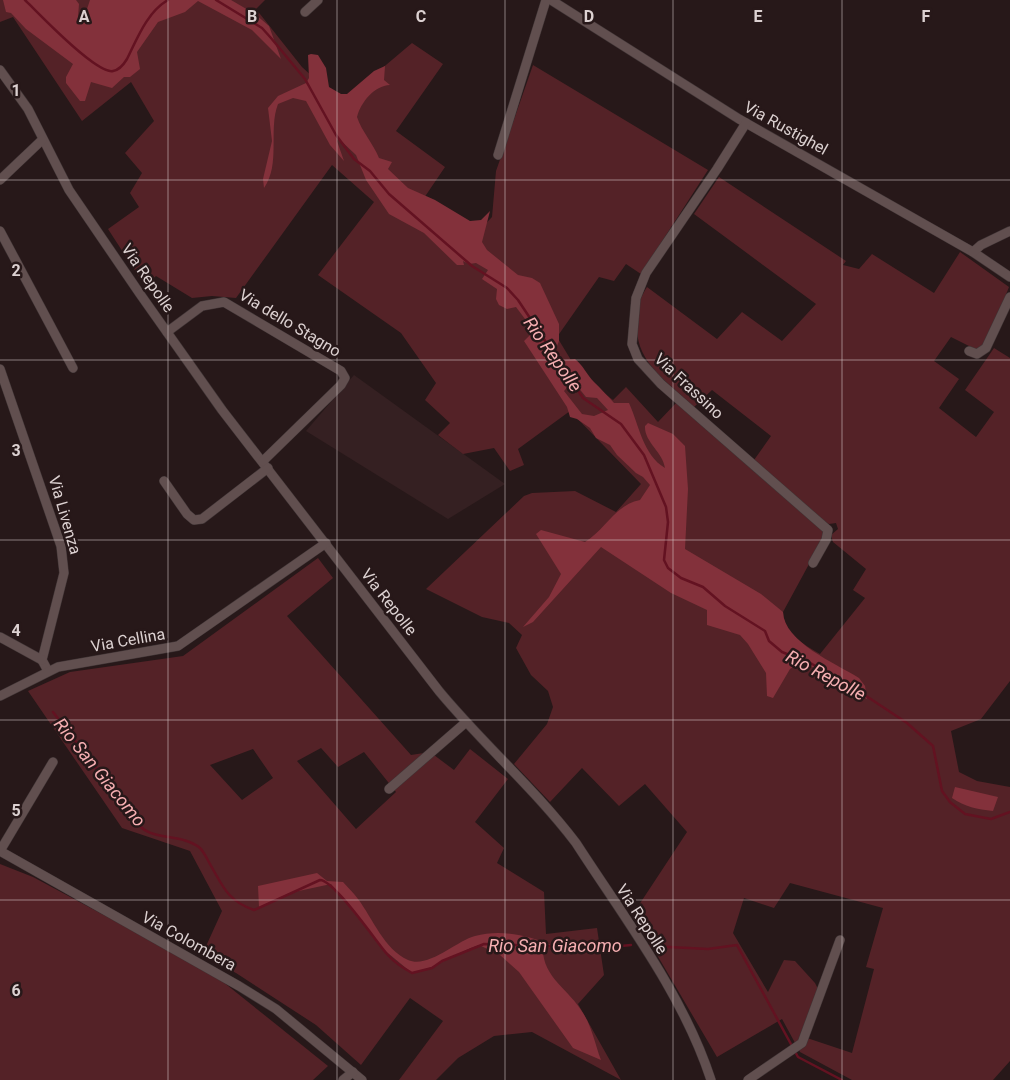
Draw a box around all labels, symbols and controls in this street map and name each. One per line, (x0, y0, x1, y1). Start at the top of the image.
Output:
text: A (79, 7, 90, 26)
text: B (247, 7, 257, 26)
text: C (416, 7, 426, 26)
text: D (584, 7, 594, 26)
text: E (754, 7, 763, 26)
text: F (922, 7, 931, 26)
text: 1 (11, 81, 21, 100)
street label: Via Rustighel (741, 97, 831, 159)
street label: Via Repolle (117, 240, 179, 316)
text: 2 (11, 261, 21, 280)
street label: Via dello Stagno (236, 285, 344, 361)
water label: Rio Repolle (519, 312, 587, 396)
street label: Via Frassino (650, 349, 728, 423)
text: 3 (11, 441, 21, 460)
street label: Via Livenza (45, 474, 85, 556)
street label: Via Repolle (357, 565, 421, 639)
text: 4 (11, 621, 21, 640)
street label: Via Cellina (89, 624, 167, 656)
water label: Rio Repolle (783, 645, 869, 705)
water label: Rio San Giacomo (50, 714, 150, 830)
text: 5 (11, 801, 21, 820)
street label: Via Repolle (612, 881, 672, 957)
street label: Via Colombera (139, 907, 239, 975)
water label: Rio San Giacomo (488, 935, 622, 956)
text: 6 (11, 981, 21, 1000)

